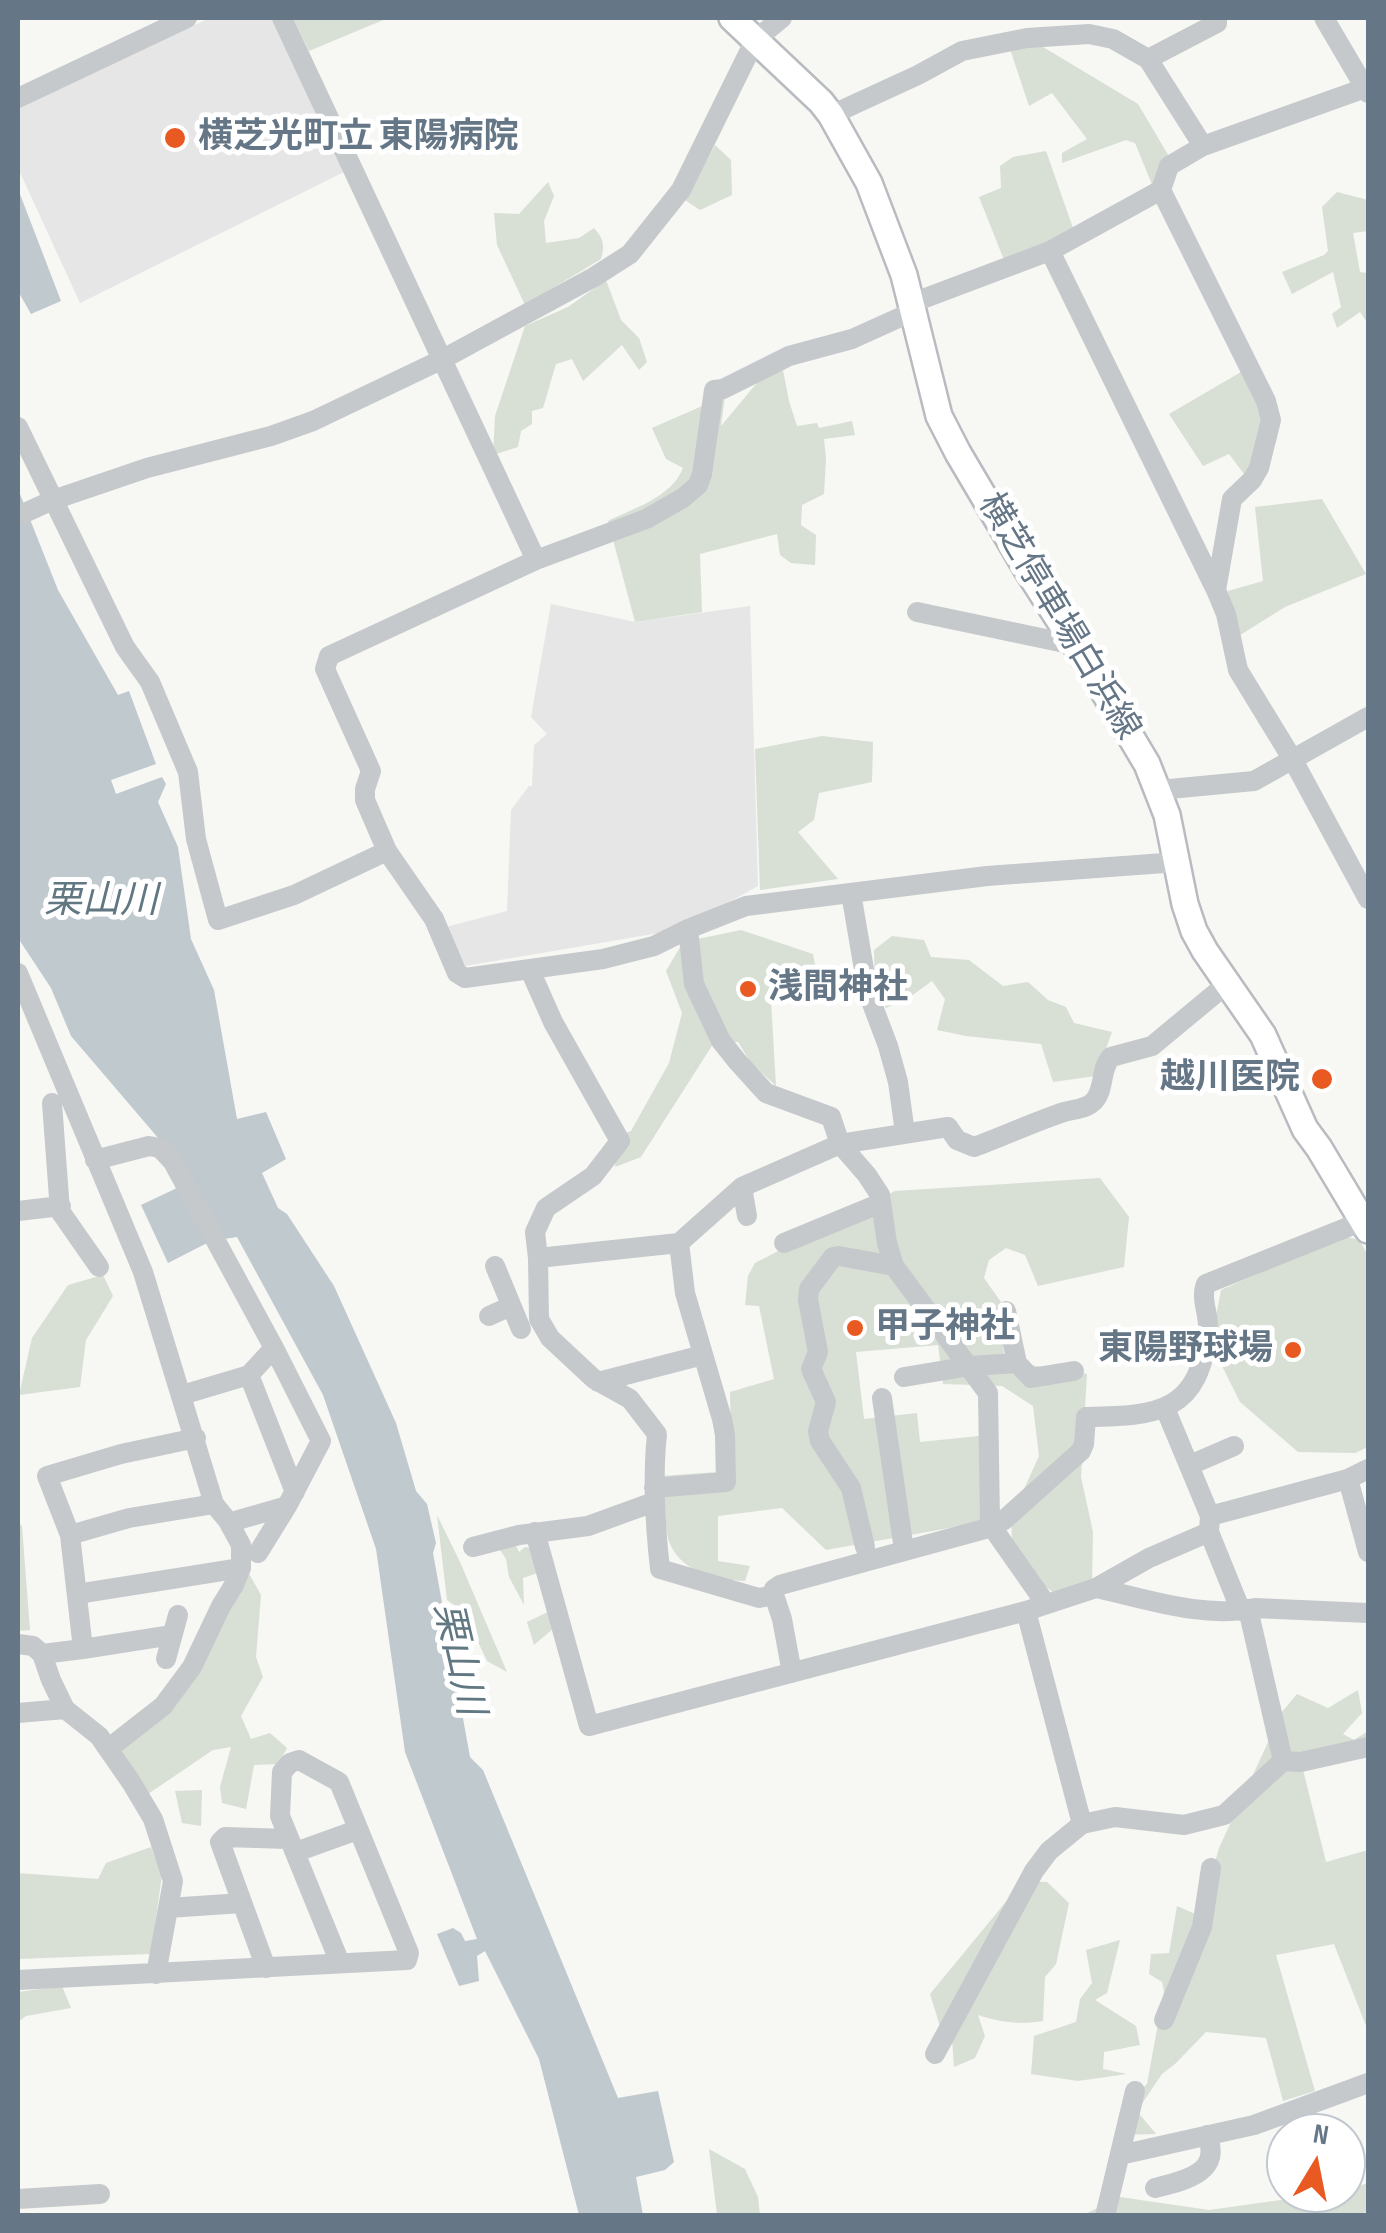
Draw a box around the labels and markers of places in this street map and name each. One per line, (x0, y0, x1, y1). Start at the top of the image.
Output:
place label: 横芝光町立 東陽病院 (198, 117, 518, 159)
marker: 横芝光町立 東陽病院 (162, 125, 188, 151)
place label: 浅間神社 (768, 968, 908, 1010)
marker: 浅間神社 (737, 978, 759, 1000)
place label: 越川医院 (1160, 1058, 1300, 1100)
marker: 越川医院 (1309, 1066, 1335, 1092)
place label: 甲子神社 (875, 1307, 1015, 1349)
marker: 甲子神社 (844, 1317, 866, 1339)
place label: 東陽野球場 (1098, 1329, 1273, 1371)
marker: 東陽野球場 (1282, 1339, 1304, 1361)

